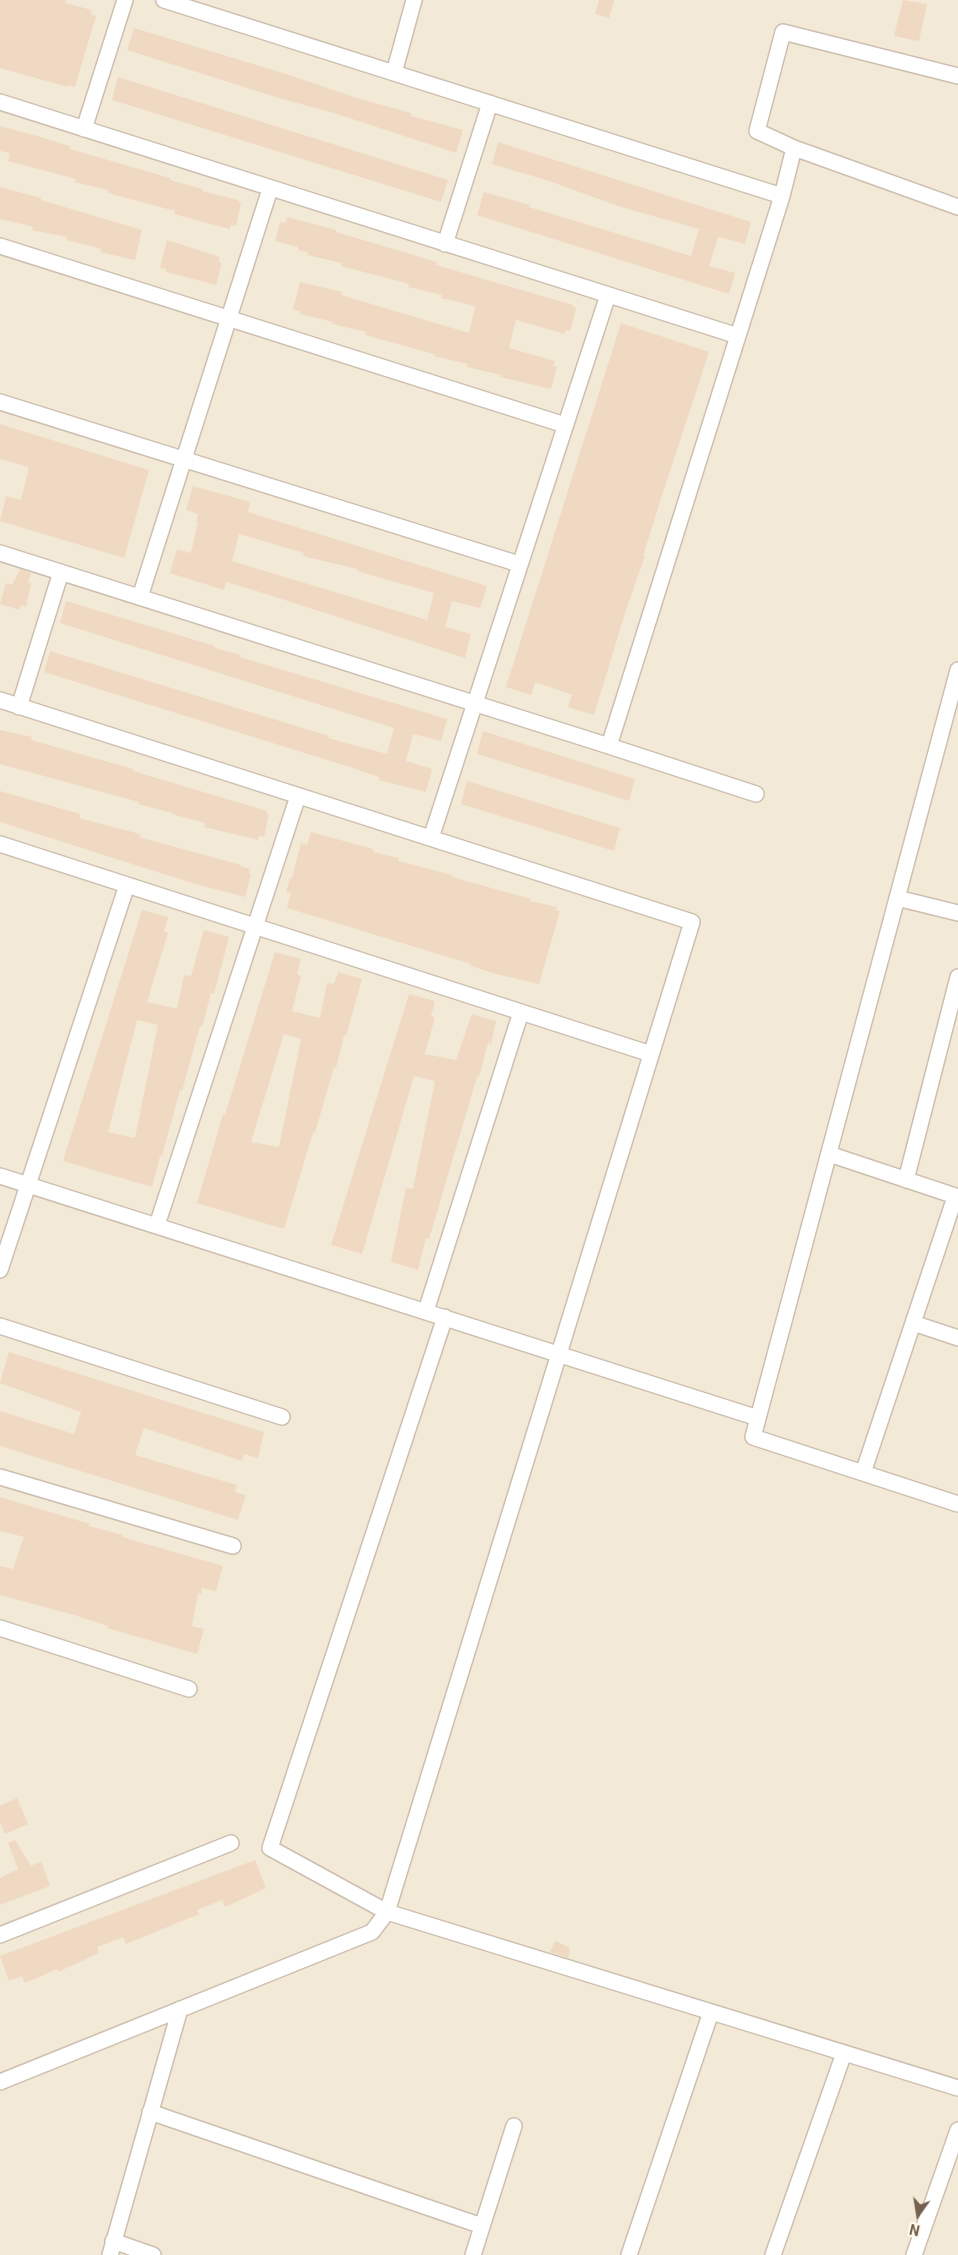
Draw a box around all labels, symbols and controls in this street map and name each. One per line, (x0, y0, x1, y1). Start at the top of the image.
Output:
north arrow (893, 2190, 943, 2240)
text: N (908, 2221, 921, 2239)

